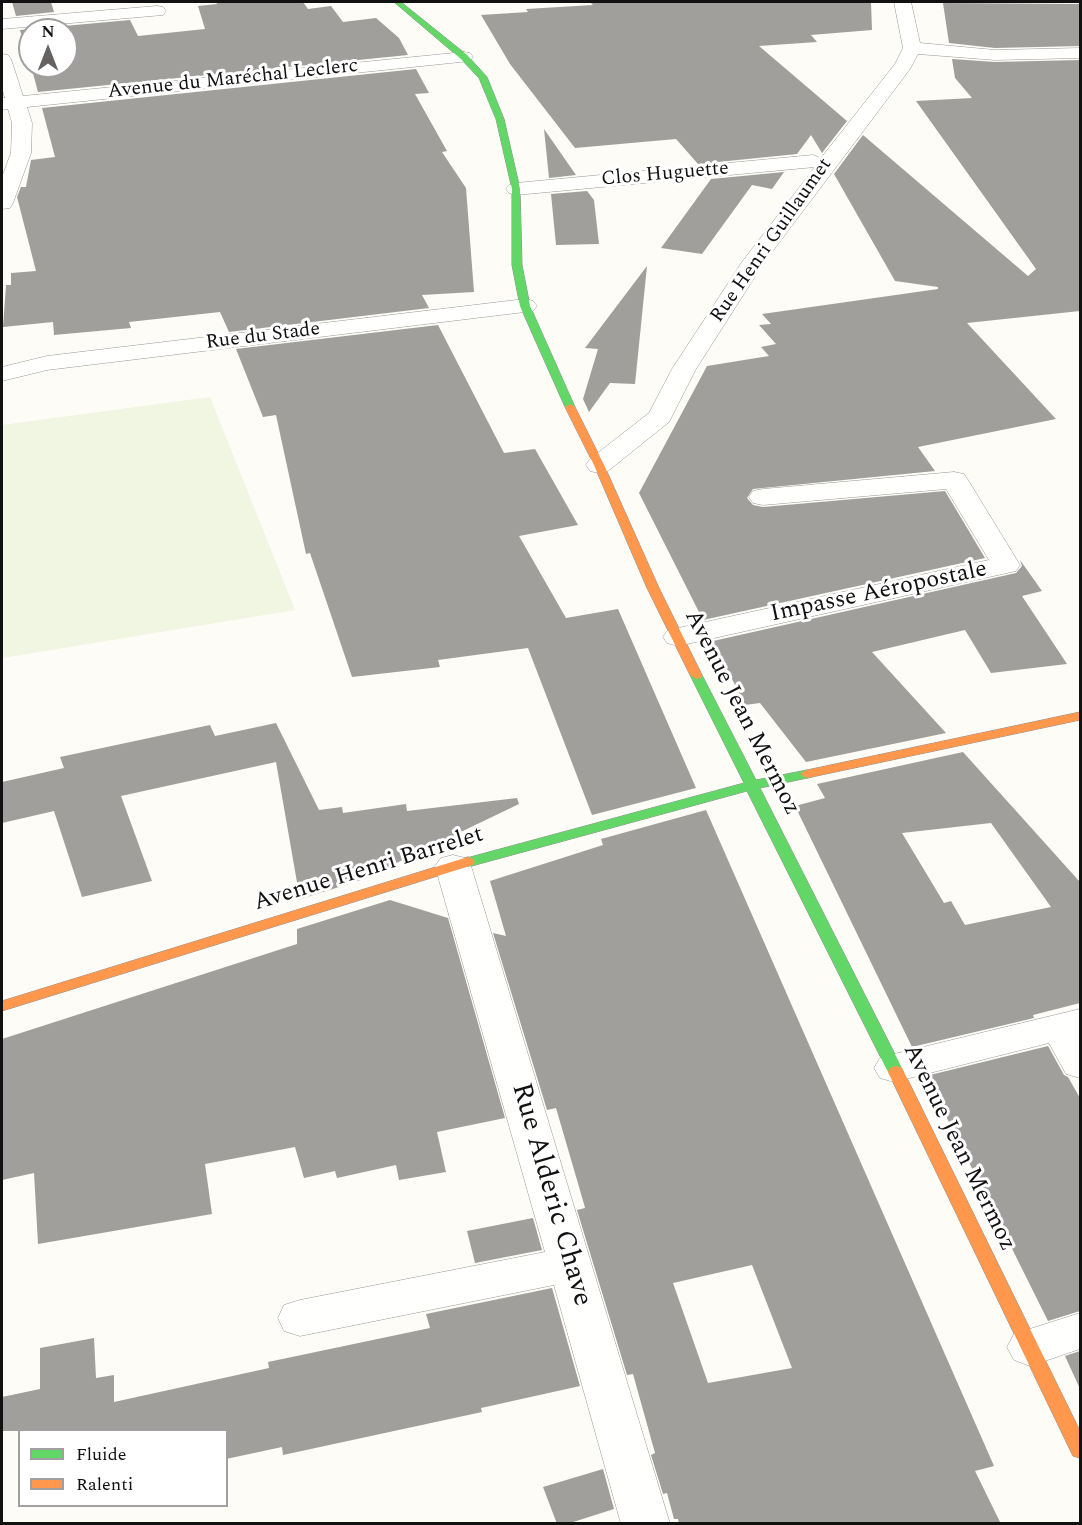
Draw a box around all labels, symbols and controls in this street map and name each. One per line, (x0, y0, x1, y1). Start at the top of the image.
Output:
north arrow (18, 18, 78, 78)
text: N (41, 20, 55, 44)
street label: Avenue du Maréchal Leclerc (107, 55, 359, 105)
street label: Rue Henri Guillaumet (706, 154, 838, 328)
street label: Clos Huguette (600, 157, 730, 193)
street label: Rue du Stade (204, 318, 322, 356)
street label: Impasse Aéropostale (768, 556, 990, 630)
street label: Avenue Jean Mermoz (677, 605, 805, 821)
street label: Avenue Henri Barrelet (251, 821, 487, 919)
street label: Avenue Jean Mermoz (895, 1040, 1021, 1256)
street label: Rue Alderic Chave (502, 1080, 598, 1310)
legend (18, 1429, 228, 1507)
text: Fluide (76, 1441, 127, 1468)
text: Ralenti (76, 1471, 133, 1498)

